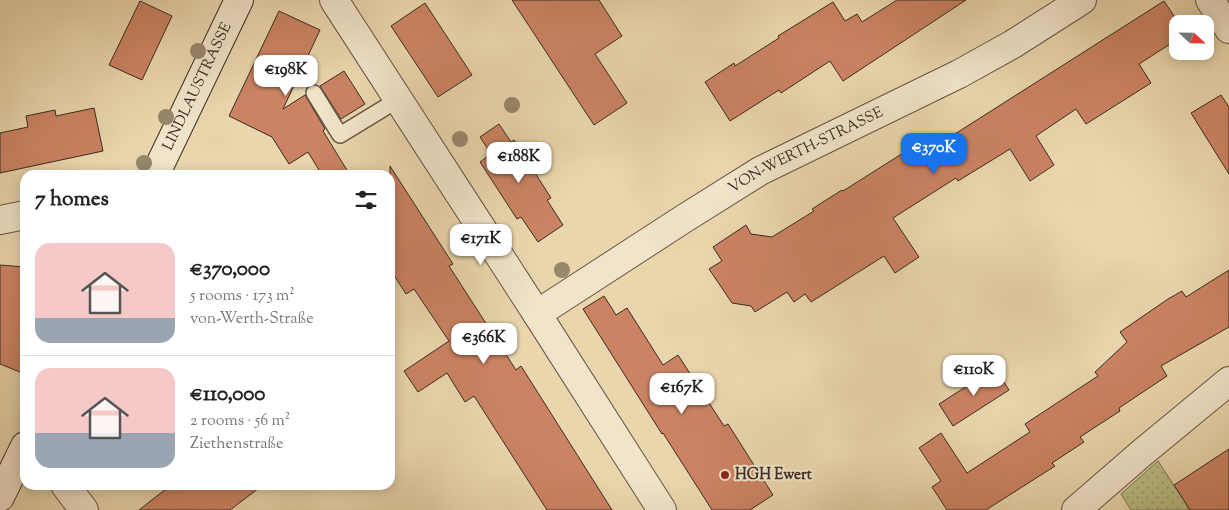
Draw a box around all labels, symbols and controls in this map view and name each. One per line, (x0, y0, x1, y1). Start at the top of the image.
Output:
north arrow (1169, 15, 1214, 60)
map controls (1169, 15, 1214, 60)
street label: LINDLAUSTRASSE (158, 19, 237, 154)
pin: €198K (251, 54, 321, 97)
text: €198K (265, 59, 307, 82)
street label: VON-WERTH-STRASSE (724, 102, 887, 199)
pin: €370K (899, 132, 969, 175)
text: €370K (912, 137, 956, 160)
pin: €188K (484, 142, 554, 184)
text: €188K (498, 146, 540, 169)
text: 7 homes (35, 185, 109, 215)
icon: filters (352, 186, 380, 214)
pin: €171K (446, 224, 516, 266)
text: €171K (461, 228, 501, 251)
text: €370,000 (190, 255, 270, 285)
icon: home (75, 263, 135, 323)
text: 5 rooms · 173 m² (190, 285, 295, 308)
text: von-Werth-Straße (190, 308, 314, 331)
pin: €366K (449, 322, 519, 365)
text: €366K (462, 327, 506, 350)
pin: €110K (939, 354, 1009, 397)
text: €110K (954, 359, 994, 382)
pin: €167K (647, 372, 717, 415)
text: €167K (661, 377, 703, 400)
text: €110,000 (190, 380, 265, 410)
icon: home (75, 388, 135, 448)
text: 2 rooms · 56 m² (190, 410, 290, 433)
text: Ziethenstraße (190, 433, 284, 456)
place label: HGH Ewert (735, 465, 813, 486)
marker: HGH Ewert (719, 469, 731, 481)

